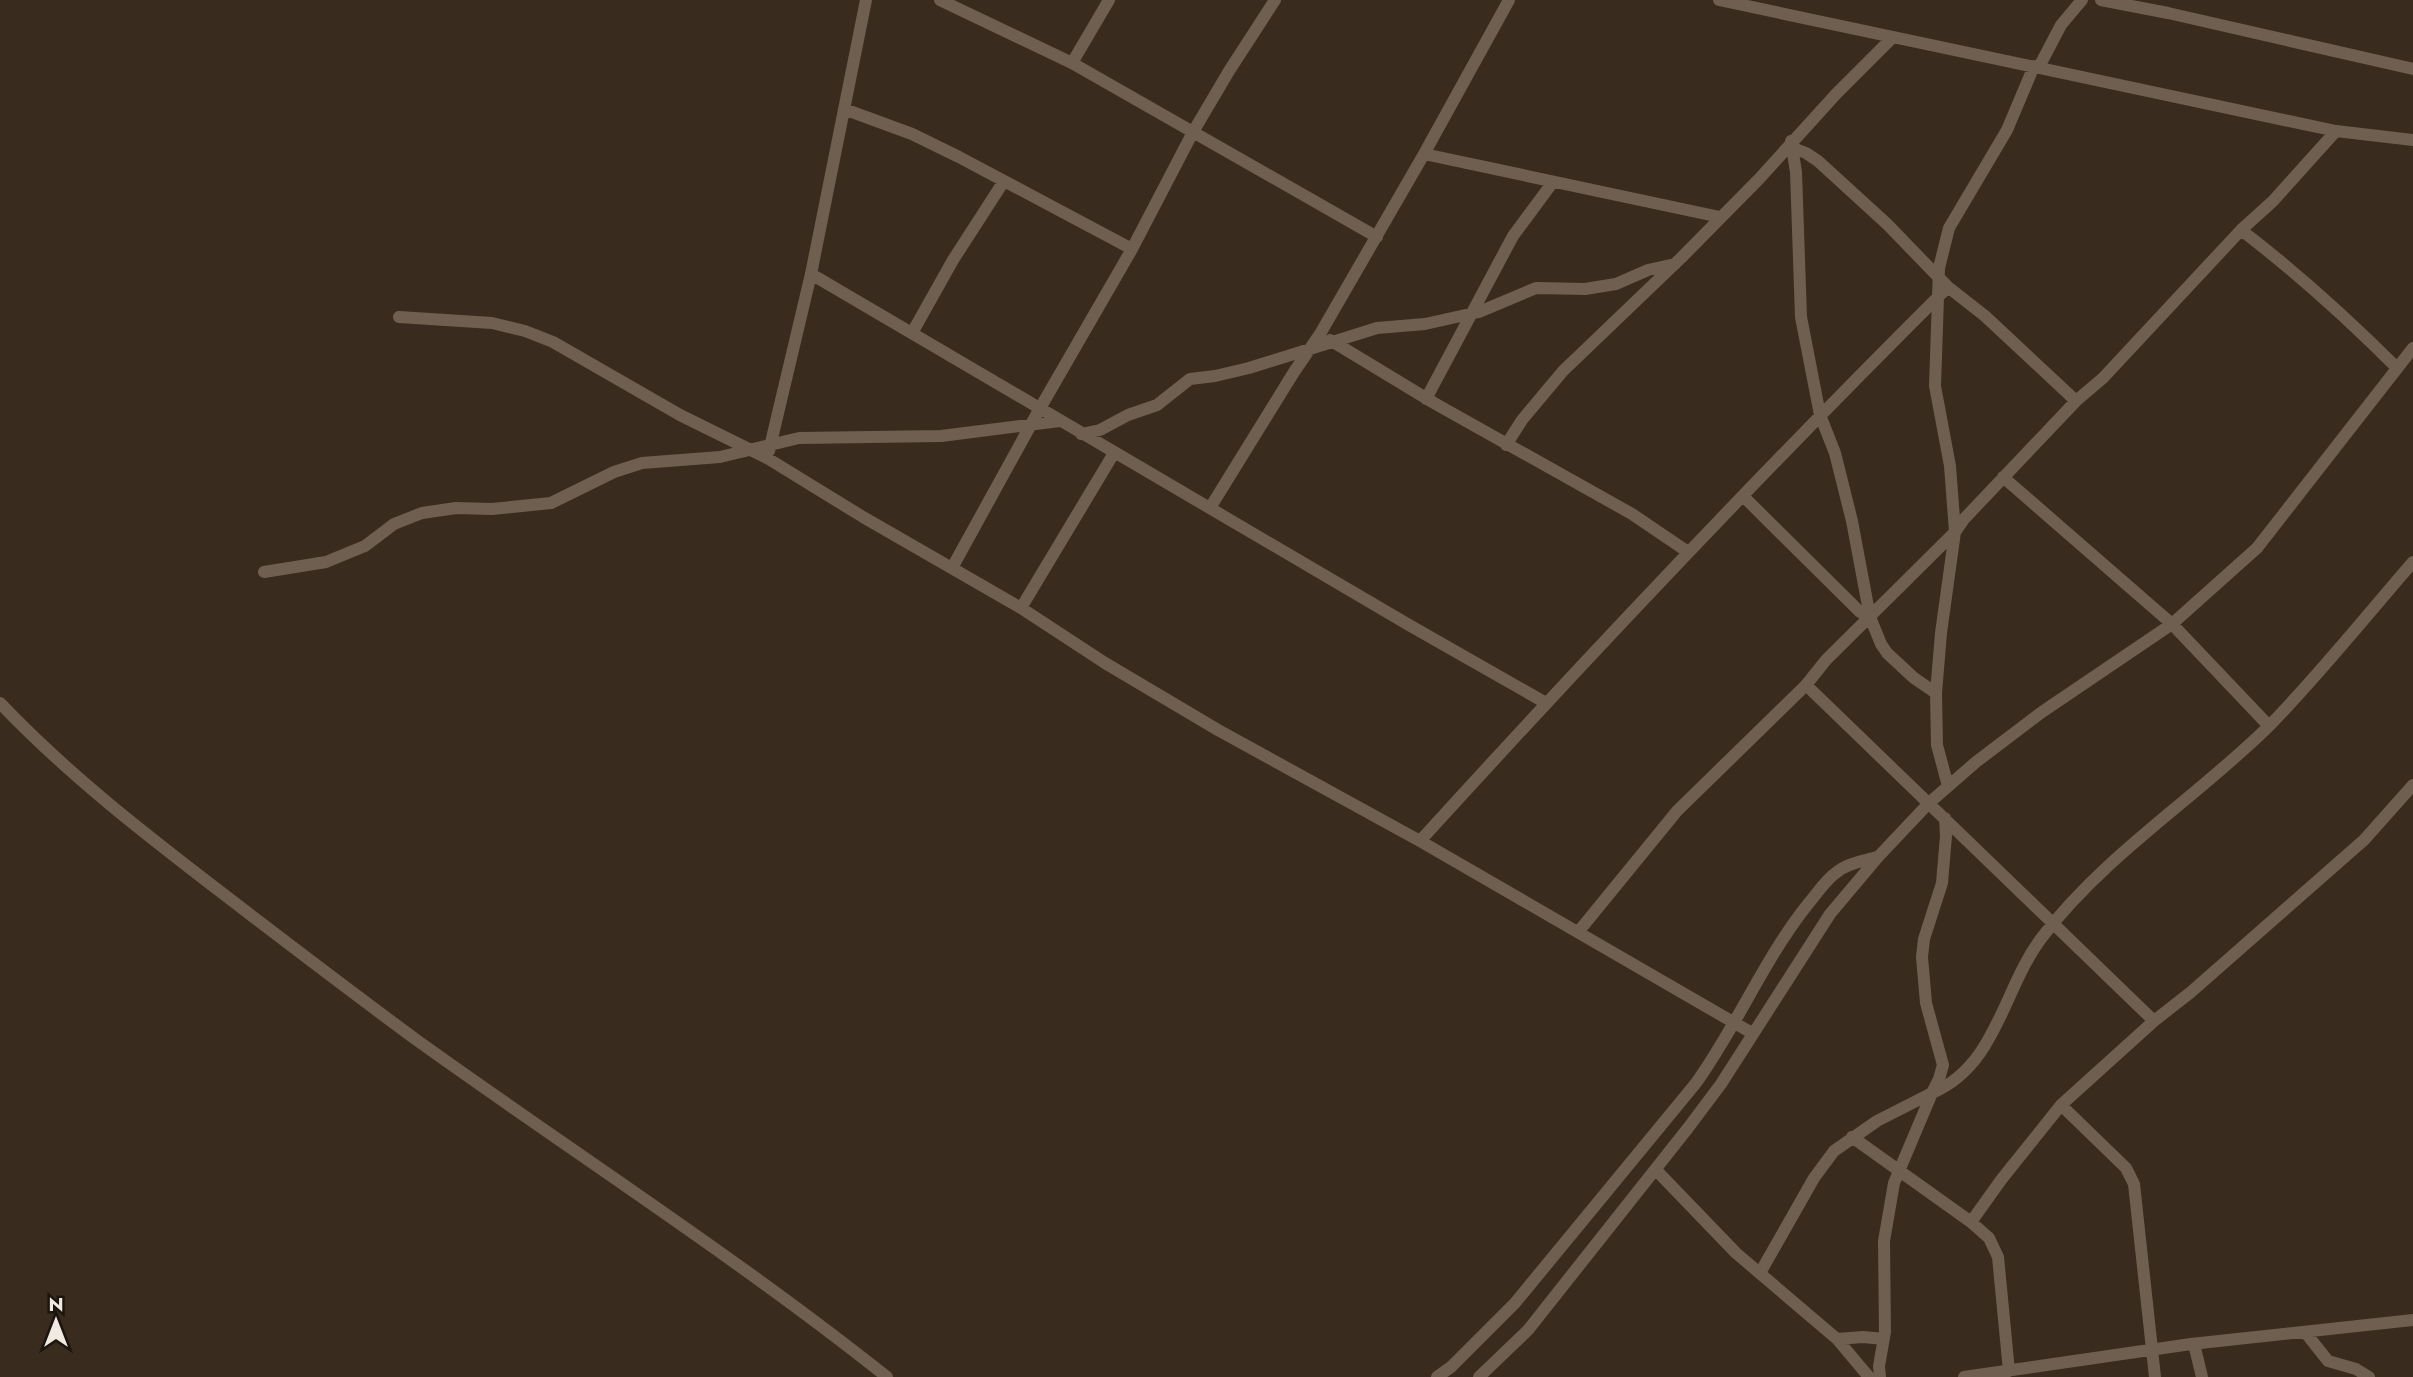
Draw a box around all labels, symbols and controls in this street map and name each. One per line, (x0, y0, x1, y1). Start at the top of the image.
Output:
north arrow (21, 1286, 91, 1356)
text: N (48, 1291, 64, 1318)

